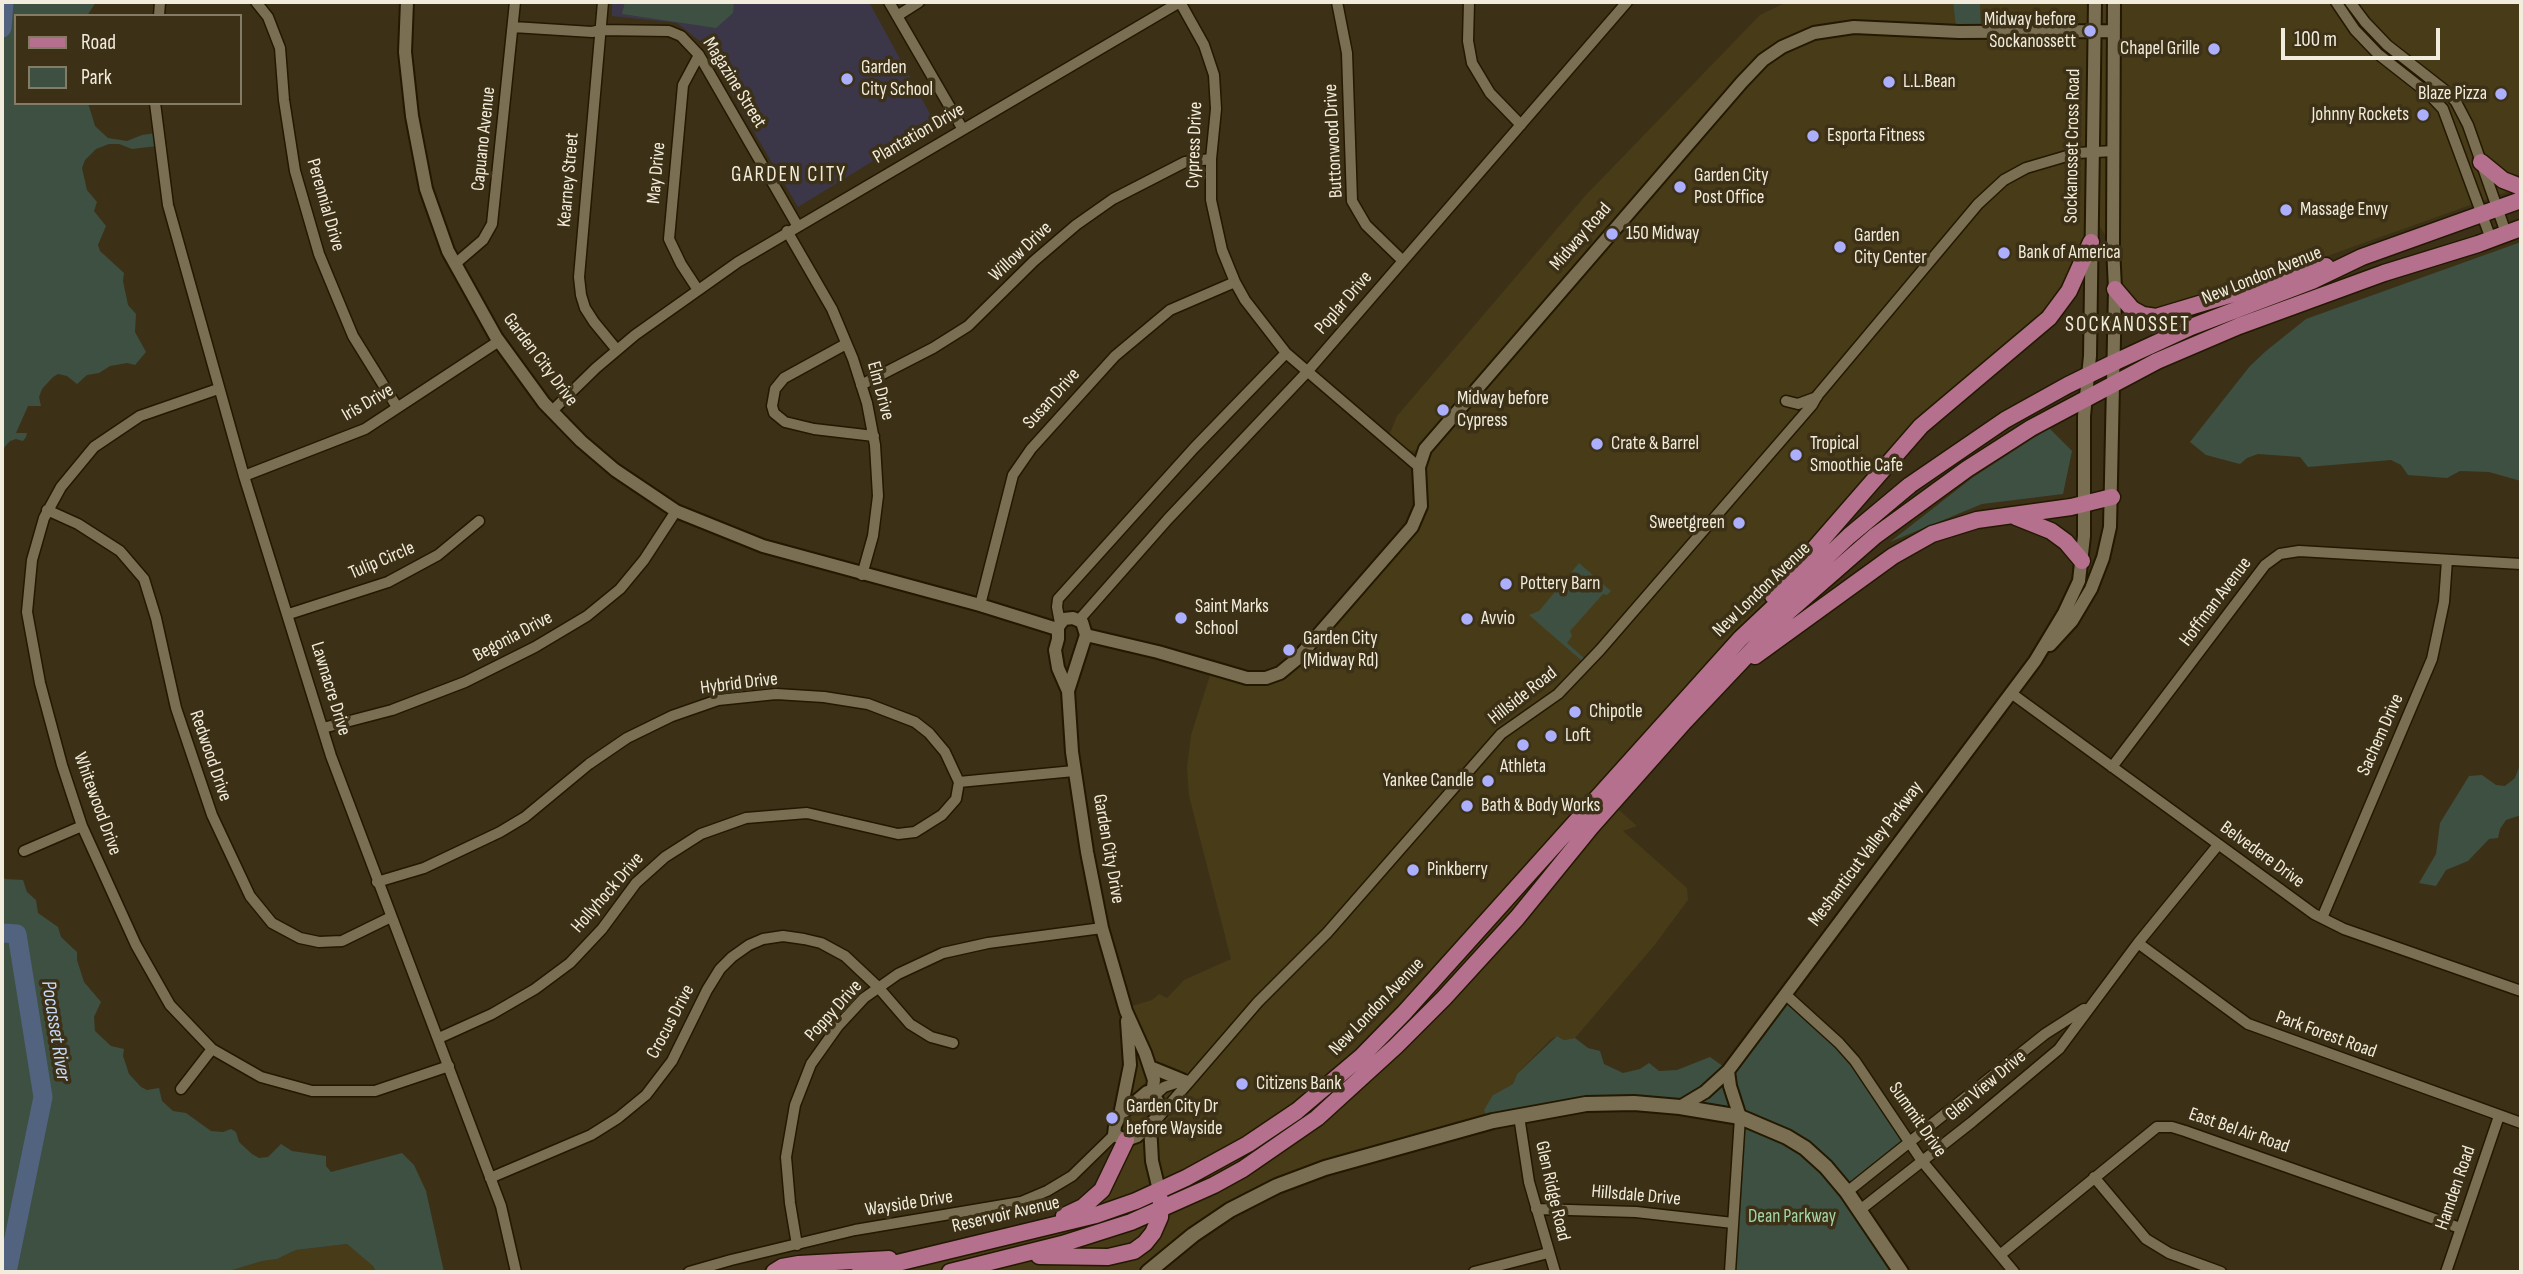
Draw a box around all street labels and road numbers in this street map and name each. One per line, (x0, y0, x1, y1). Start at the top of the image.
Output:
street label: Magazine Street (697, 34, 771, 132)
street label: Sockanosset Cross Road (2060, 69, 2086, 223)
street label: Buttonwood Drive (1320, 83, 1348, 199)
street label: Capuano Avenue (467, 86, 501, 192)
street label: Plantation Drive (869, 99, 969, 169)
street label: Cypress Drive (1182, 101, 1208, 189)
street label: Kearney Street (554, 132, 584, 228)
street label: May Drive (643, 141, 671, 205)
street label: Perennial Drive (301, 156, 349, 254)
street label: Midway Road (1545, 198, 1617, 276)
street label: Willow Drive (985, 217, 1057, 287)
street label: New London Avenue (2199, 242, 2325, 310)
street label: Poplar Drive (1310, 267, 1378, 339)
street label: Garden City Drive (498, 309, 582, 411)
street label: Elm Drive (861, 359, 899, 423)
street label: Susan Drive (1019, 364, 1085, 434)
street label: Iris Drive (338, 379, 398, 427)
street label: Tulip Circle (346, 537, 418, 585)
street label: New London Avenue (1708, 538, 1816, 642)
street label: Hoffman Avenue (2175, 553, 2257, 651)
street label: Begonia Drive (469, 607, 557, 667)
street label: Lawnacre Drive (305, 639, 355, 739)
street label: Hillside Road (1484, 662, 1562, 730)
street label: Hybrid Drive (699, 668, 779, 700)
street label: Sachem Drive (2353, 691, 2409, 779)
street label: Redwood Drive (184, 708, 236, 804)
street label: Whitewood Drive (68, 749, 126, 859)
street label: Meshanticut Valley Parkway (1804, 777, 1928, 931)
street label: Garden City Drive (1087, 793, 1129, 905)
street label: Belvedere Drive (2215, 817, 2309, 893)
street label: Hollyhock Drive (567, 848, 649, 938)
street label: New London Avenue (1325, 953, 1429, 1061)
street label: Poppy Drive (800, 975, 868, 1047)
street label: Crocus Drive (642, 981, 700, 1063)
street label: Park Forest Road (2272, 1006, 2380, 1064)
street label: Glen View Drive (1941, 1046, 2031, 1126)
street label: Summit Drive (1883, 1078, 1951, 1162)
street label: East Bel Air Road (2186, 1103, 2292, 1159)
street label: Glen Ridge Road (1529, 1139, 1575, 1243)
street label: Hamden Road (2431, 1143, 2481, 1233)
street label: Hillsdale Drive (1590, 1181, 1682, 1211)
street label: Wayside Drive (864, 1186, 954, 1222)
street label: Reservoir Avenue (950, 1192, 1062, 1238)

